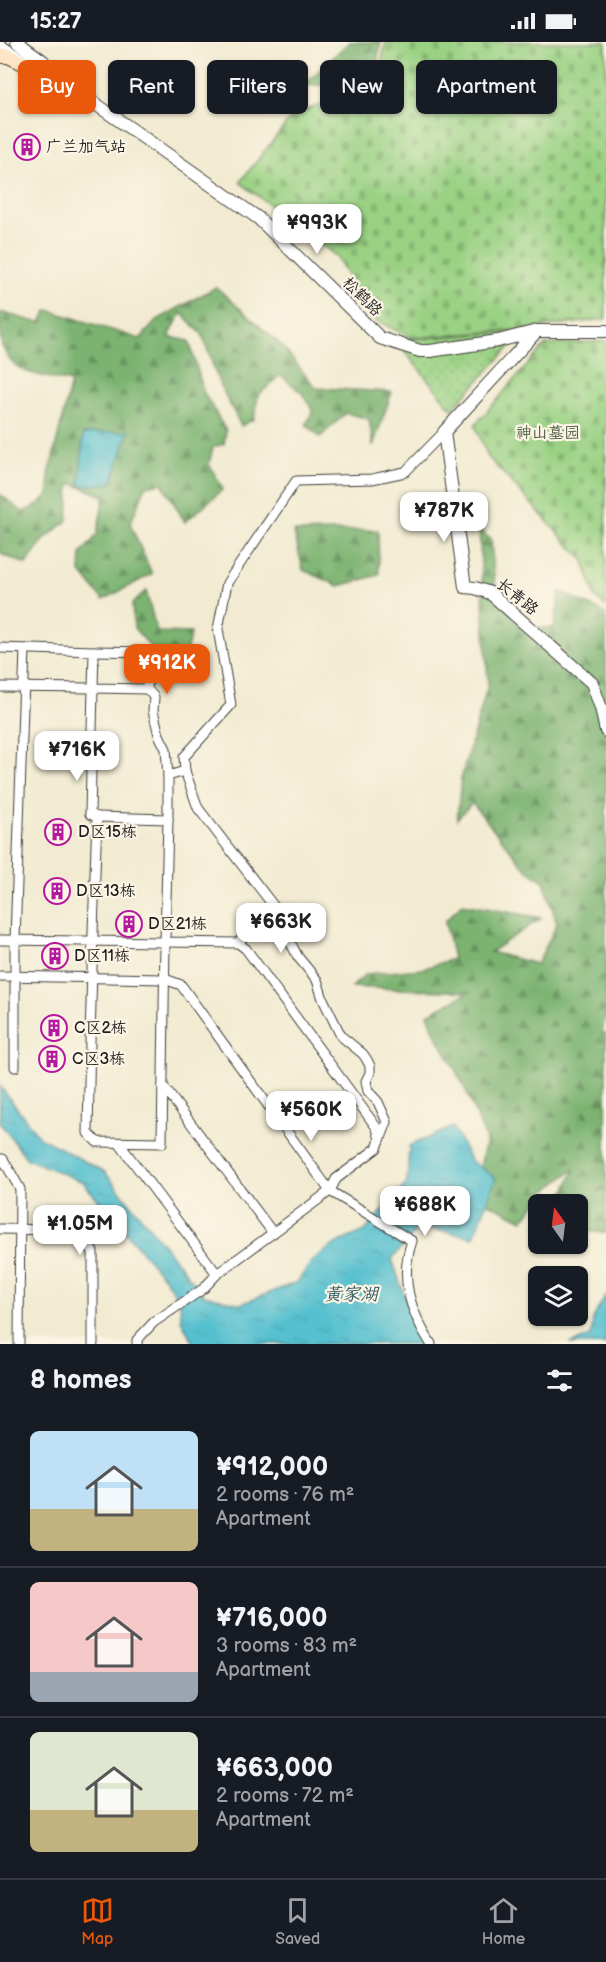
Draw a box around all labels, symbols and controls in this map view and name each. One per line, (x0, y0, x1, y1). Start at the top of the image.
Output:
text: 15:27 (30, 8, 82, 35)
chip: Buy (18, 60, 96, 114)
chip: Rent (108, 60, 195, 114)
chip: Filters (207, 60, 308, 114)
chip: New (320, 60, 404, 114)
chip: Apartment (416, 60, 557, 114)
building icon: 广兰加气站 (12, 132, 42, 162)
place label: 广兰加气站 (46, 138, 126, 157)
pin: ¥993K (275, 204, 359, 255)
text: ¥993K (286, 211, 348, 235)
street label: 松鹤路 (338, 273, 386, 321)
park label: 神山墓园 (516, 424, 580, 443)
pin: ¥787K (402, 492, 486, 543)
text: ¥787K (414, 499, 474, 523)
street label: 长青路 (492, 575, 542, 619)
pin: ¥912K (125, 644, 209, 695)
text: ¥912K (138, 651, 196, 675)
pin: ¥716K (35, 731, 119, 782)
text: ¥716K (48, 738, 106, 762)
building icon: D区15栋 (43, 817, 73, 847)
place label: D区15栋 (78, 823, 137, 842)
building icon: D区13栋 (42, 876, 72, 906)
place label: D区13栋 (76, 882, 136, 901)
pin: ¥663K (239, 903, 323, 954)
building icon: D区21栋 (114, 909, 144, 939)
text: ¥663K (250, 910, 312, 934)
place label: D区21栋 (148, 915, 207, 934)
building icon: D区11栋 (40, 941, 70, 971)
place label: D区11栋 (74, 947, 130, 966)
building icon: C区2栋 (39, 1013, 69, 1043)
place label: C区2栋 (74, 1019, 127, 1038)
building icon: C区3栋 (37, 1044, 67, 1074)
place label: C区3栋 (72, 1050, 125, 1069)
pin: ¥560K (269, 1091, 353, 1142)
text: ¥560K (280, 1098, 342, 1122)
pin: ¥688K (383, 1186, 467, 1237)
text: ¥688K (394, 1193, 456, 1217)
north arrow (528, 1194, 588, 1254)
map controls (528, 1194, 588, 1326)
pin: ¥1.05M (31, 1205, 129, 1256)
text: ¥1.05M (47, 1212, 113, 1236)
button: layers (528, 1266, 588, 1326)
water label: 黄家湖 (324, 1284, 380, 1305)
icon: filters (543, 1364, 576, 1397)
text: 8 homes (30, 1365, 132, 1396)
text: ¥912,000 (216, 1452, 328, 1483)
icon: home (78, 1455, 150, 1527)
text: 2 rooms · 76 m² (216, 1483, 354, 1507)
text: Apartment (216, 1507, 311, 1531)
text: ¥716,000 (216, 1603, 327, 1634)
icon: home (78, 1606, 150, 1678)
text: 3 rooms · 83 m² (216, 1634, 357, 1658)
text: Apartment (216, 1658, 311, 1682)
text: ¥663,000 (216, 1753, 333, 1784)
icon: home (78, 1756, 150, 1828)
text: 2 rooms · 72 m² (216, 1784, 354, 1808)
text: Apartment (216, 1808, 311, 1832)
tab: Map (81, 1894, 114, 1949)
tab: Saved (275, 1894, 320, 1949)
tab: Home (482, 1894, 525, 1949)

